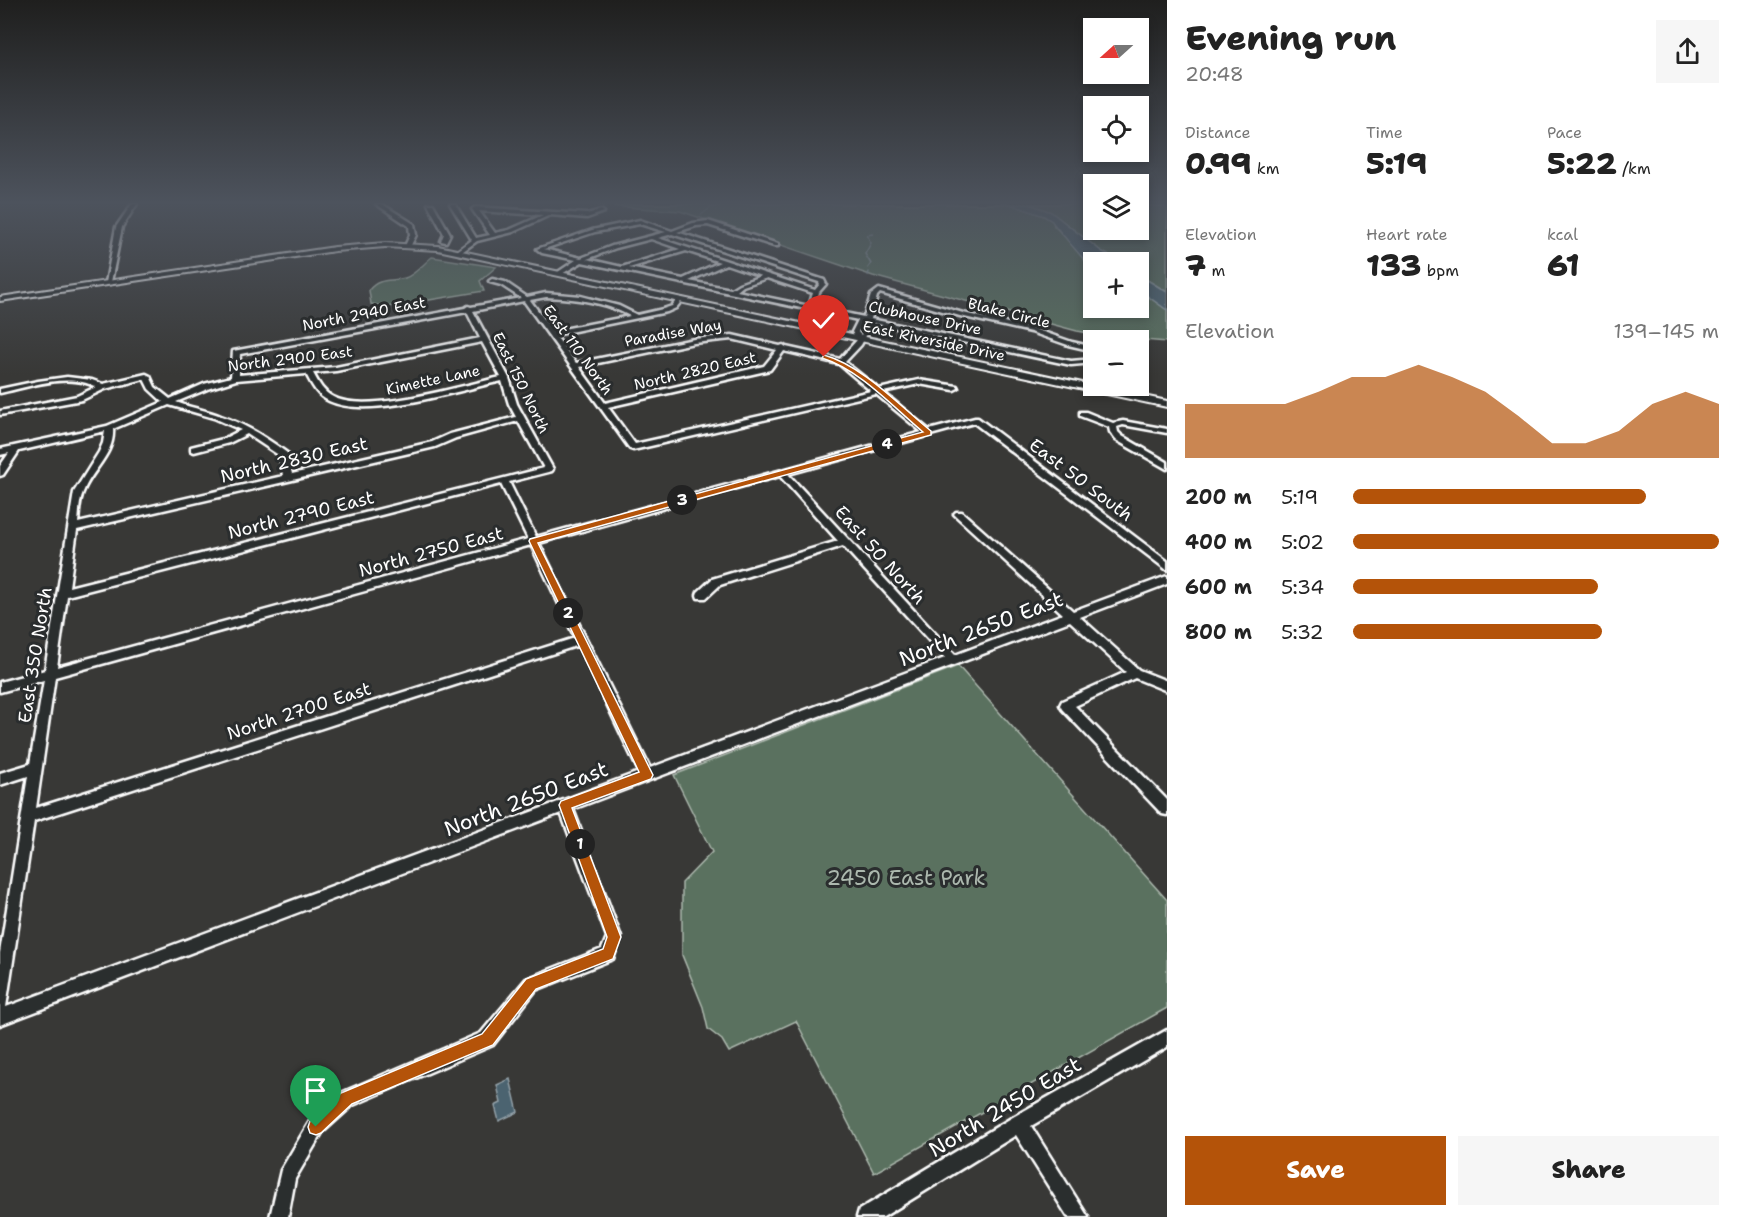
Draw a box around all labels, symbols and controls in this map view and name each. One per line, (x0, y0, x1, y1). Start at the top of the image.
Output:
text: Evening run (1185, 16, 1396, 61)
north arrow (1083, 18, 1149, 84)
map controls (1083, 18, 1149, 396)
button: share (1656, 20, 1719, 83)
text: 20:48 (1185, 61, 1244, 87)
button: locate (1083, 96, 1149, 162)
text: Distance (1185, 122, 1251, 143)
text: Time (1366, 122, 1403, 143)
text: Pace (1547, 122, 1582, 143)
text: 0.99 (1185, 143, 1251, 184)
text: 5:19 (1366, 143, 1427, 184)
text: 5:22 (1547, 143, 1617, 184)
text: km (1251, 158, 1280, 179)
text: /km (1617, 158, 1651, 179)
button: layers (1083, 174, 1149, 240)
text: Elevation (1185, 224, 1257, 245)
text: Heart rate (1366, 224, 1448, 245)
text: kcal (1547, 224, 1578, 245)
text: 7 (1185, 245, 1206, 286)
text: 133 (1366, 245, 1421, 286)
text: 61 (1547, 245, 1579, 286)
button: + (1083, 252, 1149, 318)
text: m (1206, 260, 1225, 281)
text: bpm (1421, 260, 1459, 281)
street label: North 2940 East (301, 292, 427, 336)
street label: Blake Circle (966, 293, 1052, 333)
pin (798, 295, 849, 357)
street label: Clubhouse Drive (867, 296, 983, 340)
street label: East 110 North (538, 301, 618, 399)
icon: check (807, 304, 840, 337)
street label: Paradise Way (623, 315, 723, 351)
street label: East Riverside Drive (861, 316, 1007, 366)
text: Elevation (1185, 318, 1275, 344)
text: 139–145 m (1614, 318, 1719, 344)
street label: East 150 North (488, 329, 554, 437)
button: − (1083, 330, 1149, 396)
street label: North 2900 East (226, 341, 354, 377)
street label: North 2820 East (632, 347, 758, 395)
street label: Kimette Lane (384, 360, 482, 400)
pin: 4 (872, 429, 902, 459)
street label: North 2830 East (218, 431, 370, 489)
text: 4 (881, 433, 893, 454)
street label: East 50 South (1024, 433, 1138, 527)
text: 200 m (1185, 484, 1252, 510)
text: 5:19 (1281, 484, 1318, 510)
street label: North 2790 East (225, 485, 377, 545)
pin: 3 (667, 485, 697, 515)
text: 3 (676, 489, 688, 510)
street label: East 50 North (829, 500, 931, 610)
street label: North 2750 East (356, 521, 506, 583)
text: 400 m (1185, 529, 1252, 555)
text: 5:02 (1281, 529, 1324, 555)
text: 600 m (1185, 574, 1252, 600)
text: 5:34 (1281, 574, 1324, 600)
street label: East 350 North (12, 585, 58, 725)
street label: North 2650 East (895, 585, 1067, 673)
pin: 2 (553, 598, 583, 628)
text: 2 (562, 602, 574, 623)
text: 800 m (1185, 619, 1252, 645)
text: 5:32 (1281, 619, 1324, 645)
street label: North 2700 East (224, 676, 374, 746)
street label: North 2650 East (440, 755, 612, 843)
pin: 1 (565, 829, 595, 859)
text: 1 (576, 833, 584, 854)
park label: 2450 East Park (826, 864, 986, 892)
street label: North 2450 East (923, 1050, 1087, 1164)
pin (290, 1065, 341, 1127)
icon: arrive (299, 1074, 332, 1107)
button: Save (1185, 1136, 1446, 1205)
button: Share (1458, 1136, 1719, 1205)

